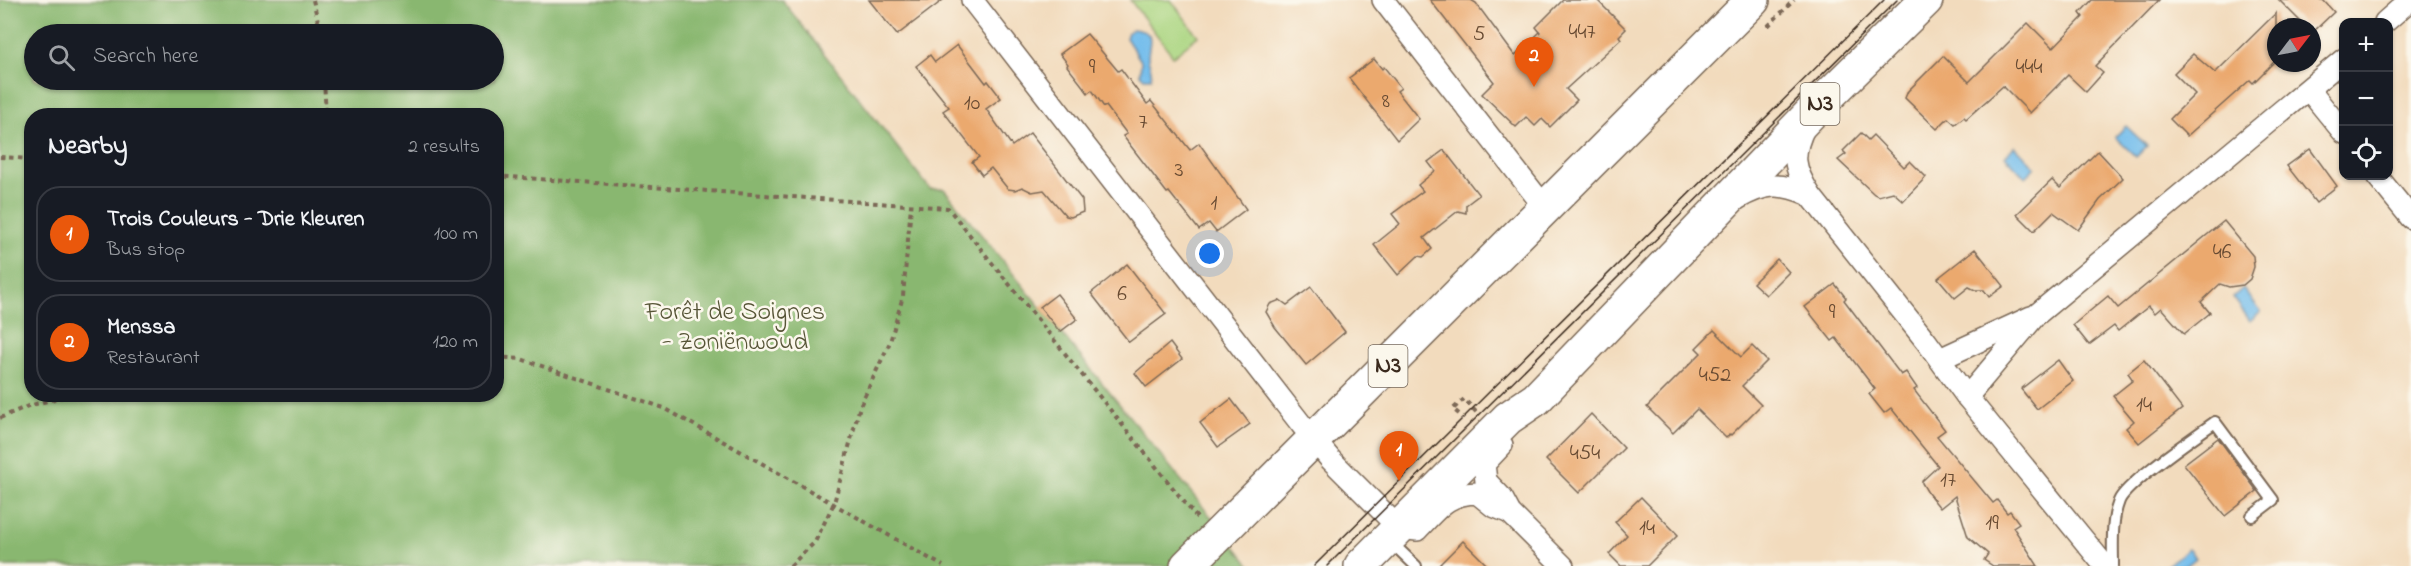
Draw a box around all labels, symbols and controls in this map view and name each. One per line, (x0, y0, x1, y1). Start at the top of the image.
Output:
house number: 447 (1568, 17, 1596, 49)
north arrow (2267, 18, 2321, 72)
map controls (2339, 18, 2393, 180)
button: + (2339, 18, 2393, 72)
house number: 5 (1473, 19, 1485, 51)
search box (24, 24, 504, 90)
pin: 2 (1514, 38, 1553, 87)
icon: search (45, 41, 78, 74)
text: Search here (93, 41, 198, 73)
house number: 9 (1089, 52, 1096, 84)
house number: 444 (2015, 52, 2043, 84)
button: − (2339, 72, 2393, 126)
road number: N3 (1800, 83, 1840, 125)
house number: 8 (1382, 86, 1390, 118)
house number: 10 (964, 88, 980, 120)
house number: 7 (1138, 107, 1148, 139)
button: locate (2339, 126, 2393, 180)
text: Nearby (48, 128, 127, 166)
text: 2 results (408, 133, 480, 162)
house number: 3 (1174, 155, 1184, 187)
house number: 1 (1211, 188, 1218, 220)
text: Trois Couleurs - Drie Kleuren (107, 204, 364, 236)
text: 1 (66, 220, 73, 249)
text: 100 m (434, 220, 478, 249)
text: Bus stop (107, 236, 185, 265)
house number: 46 (2213, 237, 2232, 269)
your location (1195, 239, 1224, 268)
house number: 6 (1117, 279, 1127, 311)
park label: Forêt de Soignes - Zoniënwoud (644, 294, 825, 362)
house number: 9 (1829, 297, 1836, 329)
text: Menssa (107, 312, 175, 344)
text: 2 (65, 328, 74, 357)
text: 120 m (433, 328, 478, 357)
text: Restaurant (107, 344, 200, 373)
road number: N3 (1368, 345, 1408, 387)
house number: 452 (1699, 360, 1731, 392)
house number: 14 (2136, 390, 2152, 422)
pin: 1 (1380, 432, 1418, 481)
house number: 454 (1570, 438, 1600, 470)
house number: 17 (1940, 465, 1956, 497)
house number: 19 (1985, 508, 1999, 540)
house number: 14 (1639, 513, 1655, 545)

